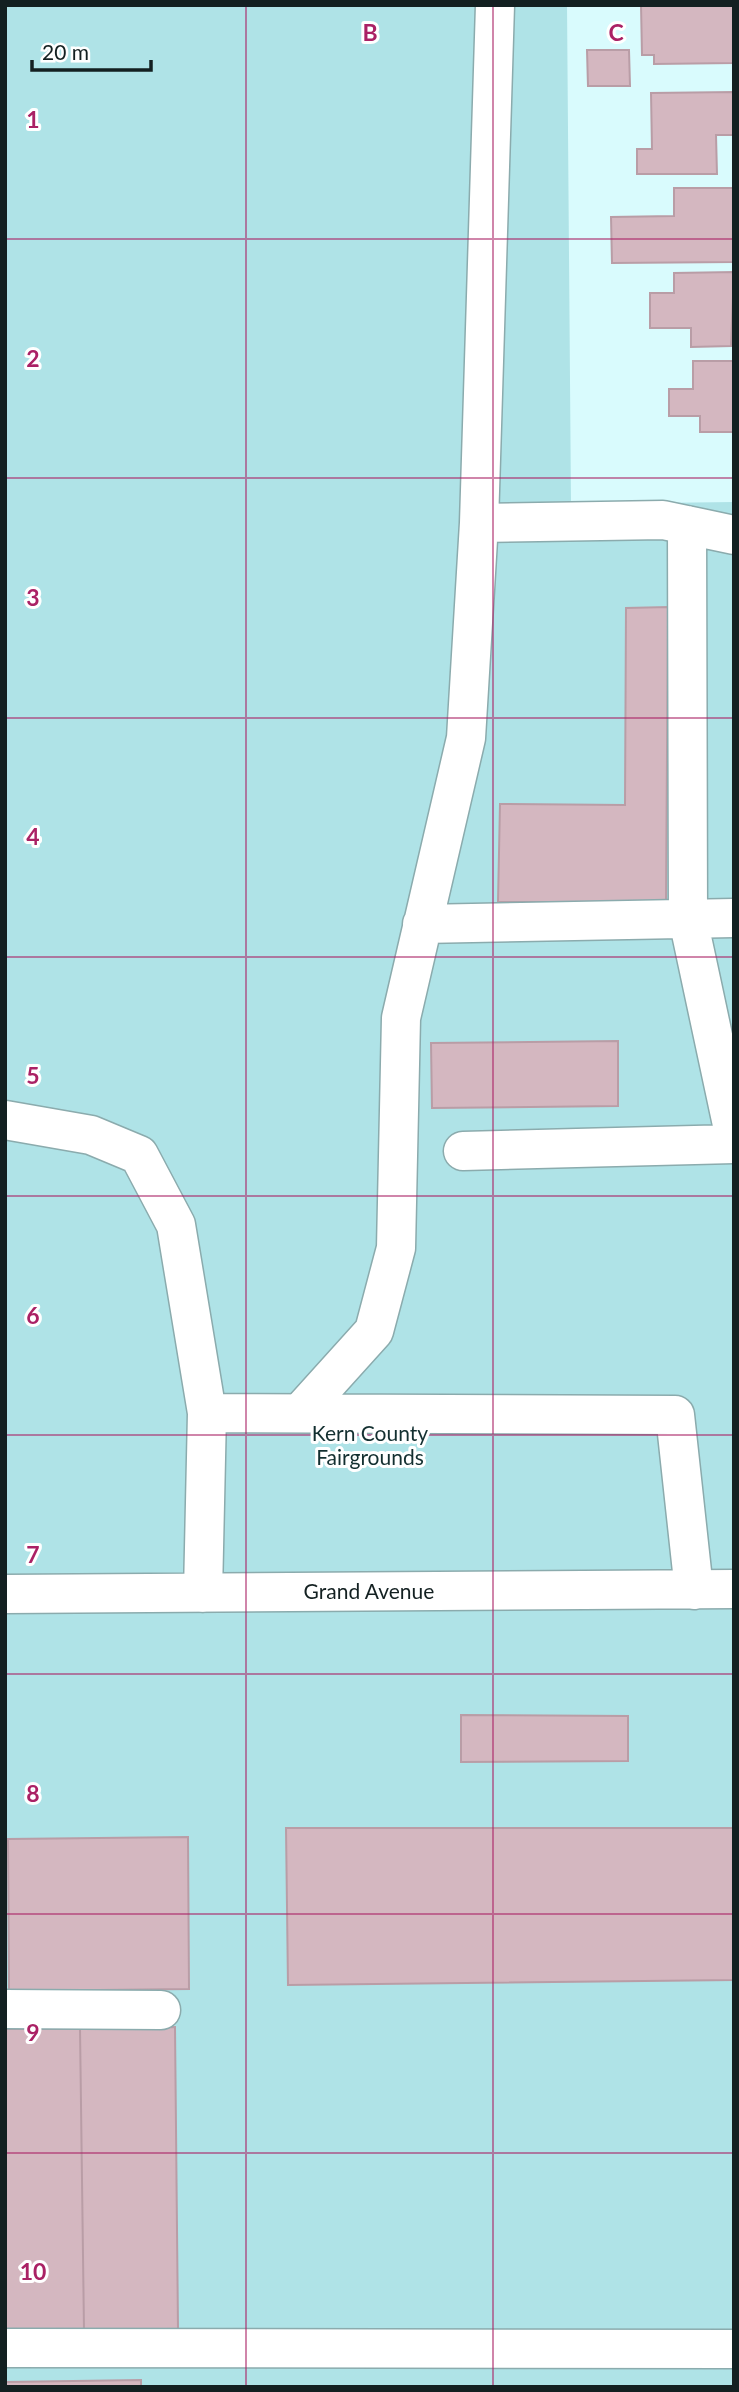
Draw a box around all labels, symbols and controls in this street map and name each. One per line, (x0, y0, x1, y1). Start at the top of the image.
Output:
text: B (362, 18, 378, 46)
text: C (608, 18, 624, 46)
scale bar (32, 28, 150, 72)
text: 20 m (42, 39, 89, 64)
text: 1 (26, 105, 40, 133)
text: 2 (26, 344, 40, 372)
text: 3 (26, 583, 40, 611)
text: 4 (26, 822, 40, 850)
text: 5 (26, 1061, 40, 1089)
text: 6 (26, 1301, 40, 1329)
park label: Kern County Fairgrounds (312, 1420, 428, 1469)
text: 7 (26, 1540, 40, 1568)
street label: Grand Avenue (304, 1578, 434, 1603)
text: 8 (26, 1779, 40, 1807)
text: 9 (26, 2018, 40, 2046)
text: 10 (20, 2257, 46, 2285)

